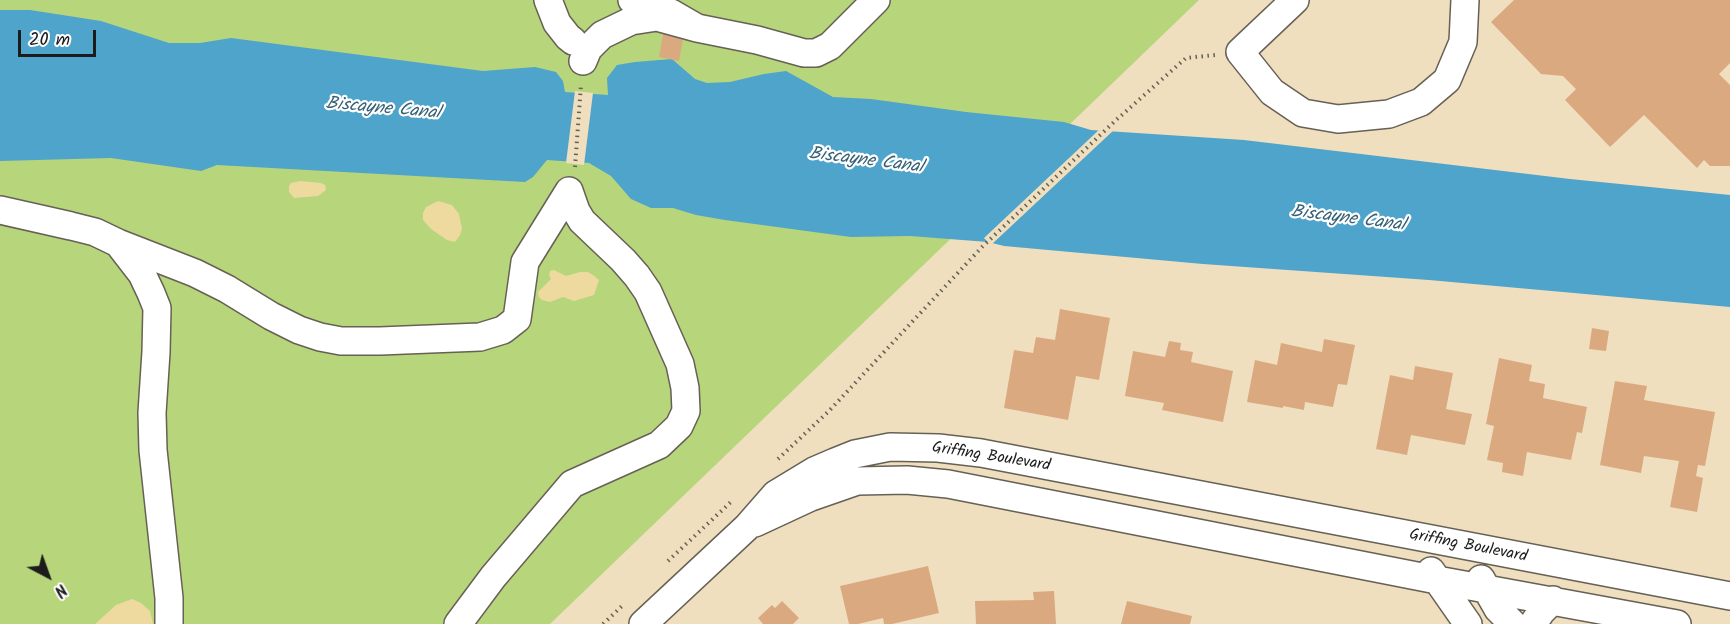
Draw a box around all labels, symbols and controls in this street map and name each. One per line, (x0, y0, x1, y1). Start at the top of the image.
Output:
scale bar (21, 18, 99, 56)
text: 20 m (29, 26, 70, 55)
water label: Biscayne Canal (325, 94, 441, 126)
water label: Biscayne Canal (808, 144, 924, 180)
water label: Biscayne Canal (1290, 202, 1406, 238)
street label: Griffing Boulevard (930, 439, 1052, 477)
street label: Griffing Boulevard (1407, 526, 1529, 568)
north arrow (18, 546, 78, 606)
text: N (48, 577, 72, 603)

